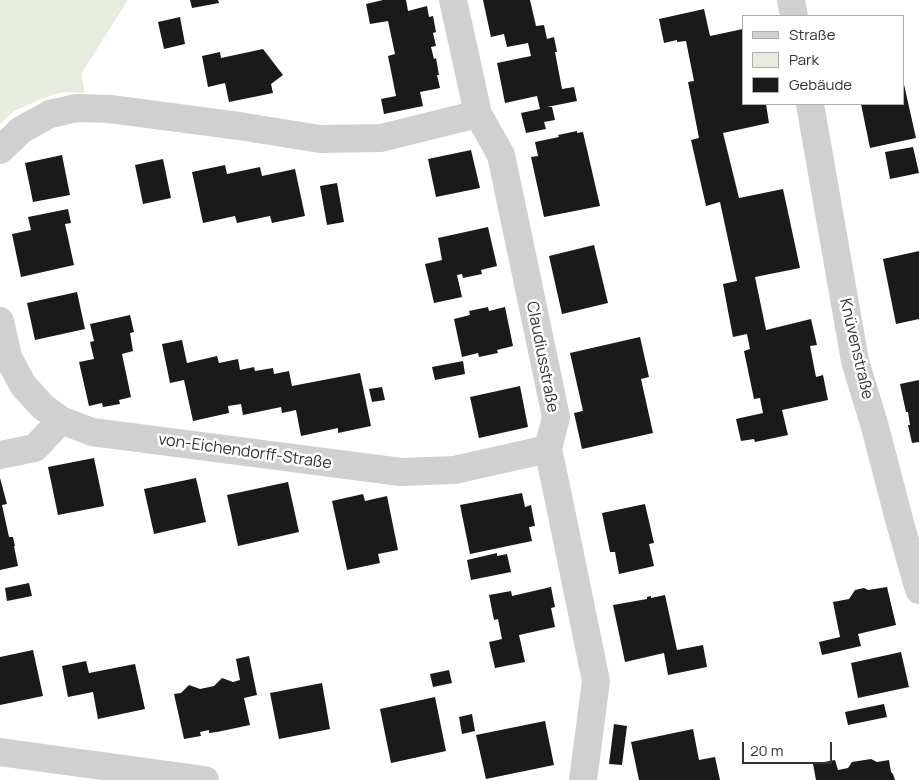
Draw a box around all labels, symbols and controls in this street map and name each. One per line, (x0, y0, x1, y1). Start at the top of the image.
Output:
legend (742, 15, 904, 105)
text: Straße (789, 24, 835, 45)
text: Park (789, 49, 819, 70)
text: Gebäude (789, 74, 852, 95)
street label: Knüvenstraße (835, 297, 877, 401)
street label: Claudiusstraße (522, 300, 562, 414)
street label: von-Eichendorff-Straße (157, 430, 333, 474)
scale bar (744, 732, 834, 764)
text: 20 m (750, 740, 783, 761)

